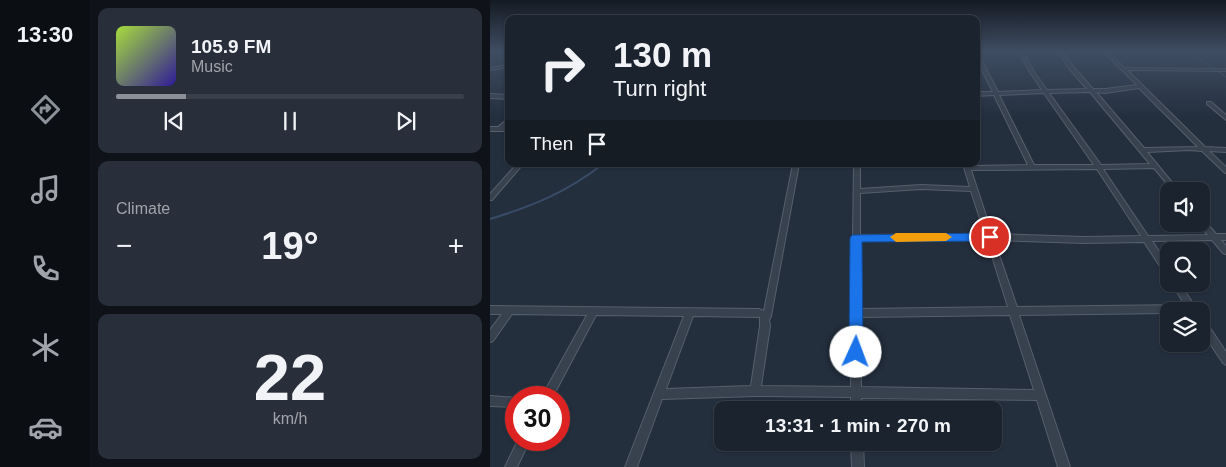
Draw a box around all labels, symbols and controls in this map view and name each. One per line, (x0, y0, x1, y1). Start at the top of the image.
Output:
text: 13:30 (17, 22, 73, 47)
icon: right (530, 35, 595, 100)
text: 130 m (613, 35, 712, 74)
text: 105.9 FM (191, 36, 271, 57)
text: Music (191, 58, 233, 75)
text: Turn right (613, 76, 706, 101)
icon: directions (28, 92, 63, 127)
icon: previous (160, 107, 188, 135)
icon: pause (276, 107, 304, 135)
icon: next (392, 107, 420, 135)
icon: arrive (583, 130, 611, 158)
text: Then (530, 133, 573, 154)
icon: music (28, 172, 63, 207)
map controls (1160, 182, 1210, 352)
button: sound (1160, 182, 1210, 232)
text: Climate (116, 200, 170, 217)
pin (969, 216, 1011, 258)
icon: arrive (976, 223, 1004, 251)
text: 19° (261, 225, 319, 267)
text: − (116, 230, 132, 261)
text: + (448, 230, 464, 261)
button: search (1160, 242, 1210, 292)
icon: phone (28, 251, 63, 286)
button: layers (1160, 302, 1210, 352)
position arrow (829, 325, 881, 377)
icon: climate (28, 330, 63, 365)
text: 22 (254, 341, 326, 414)
speed limit sign: 30 (505, 386, 570, 451)
icon: car (28, 410, 63, 445)
text: km/h (273, 410, 307, 427)
text: 13:31 · 1 min · 270 m (765, 415, 951, 436)

